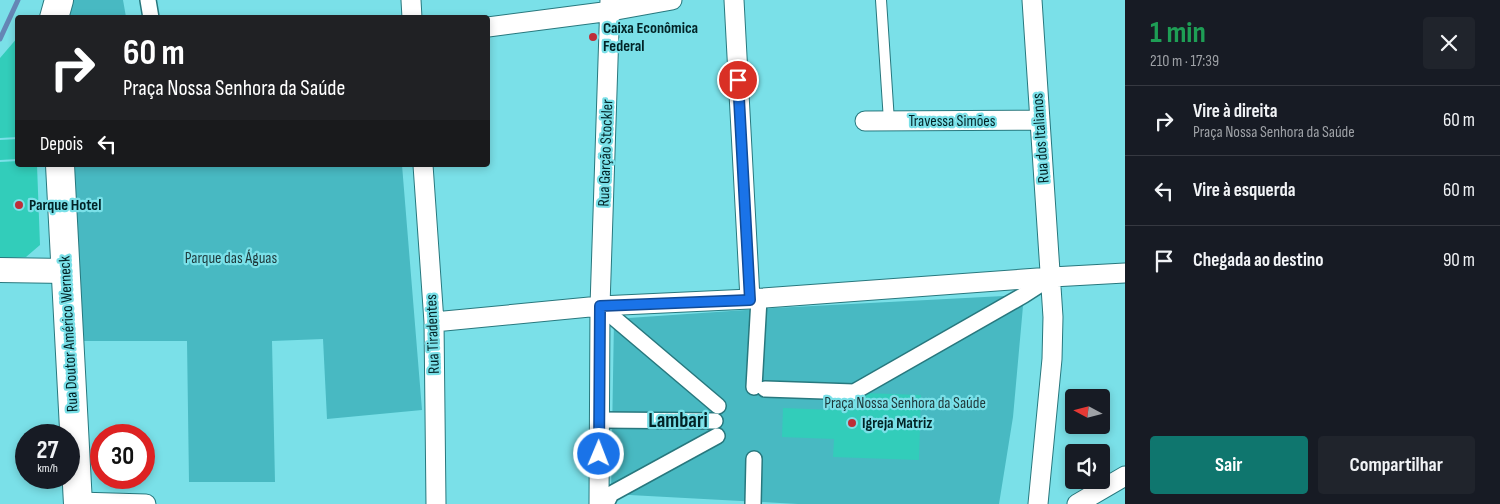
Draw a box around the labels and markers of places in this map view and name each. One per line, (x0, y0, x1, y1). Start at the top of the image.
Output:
place label: Caixa Econômica Federal (603, 19, 698, 56)
marker: Caixa Econômica Federal (587, 31, 599, 43)
pin (717, 59, 759, 101)
place label: Parque Hotel (29, 196, 101, 215)
marker: Parque Hotel (13, 199, 25, 211)
place label: Igreja Matriz (862, 414, 932, 433)
marker: Igreja Matriz (846, 417, 858, 429)

